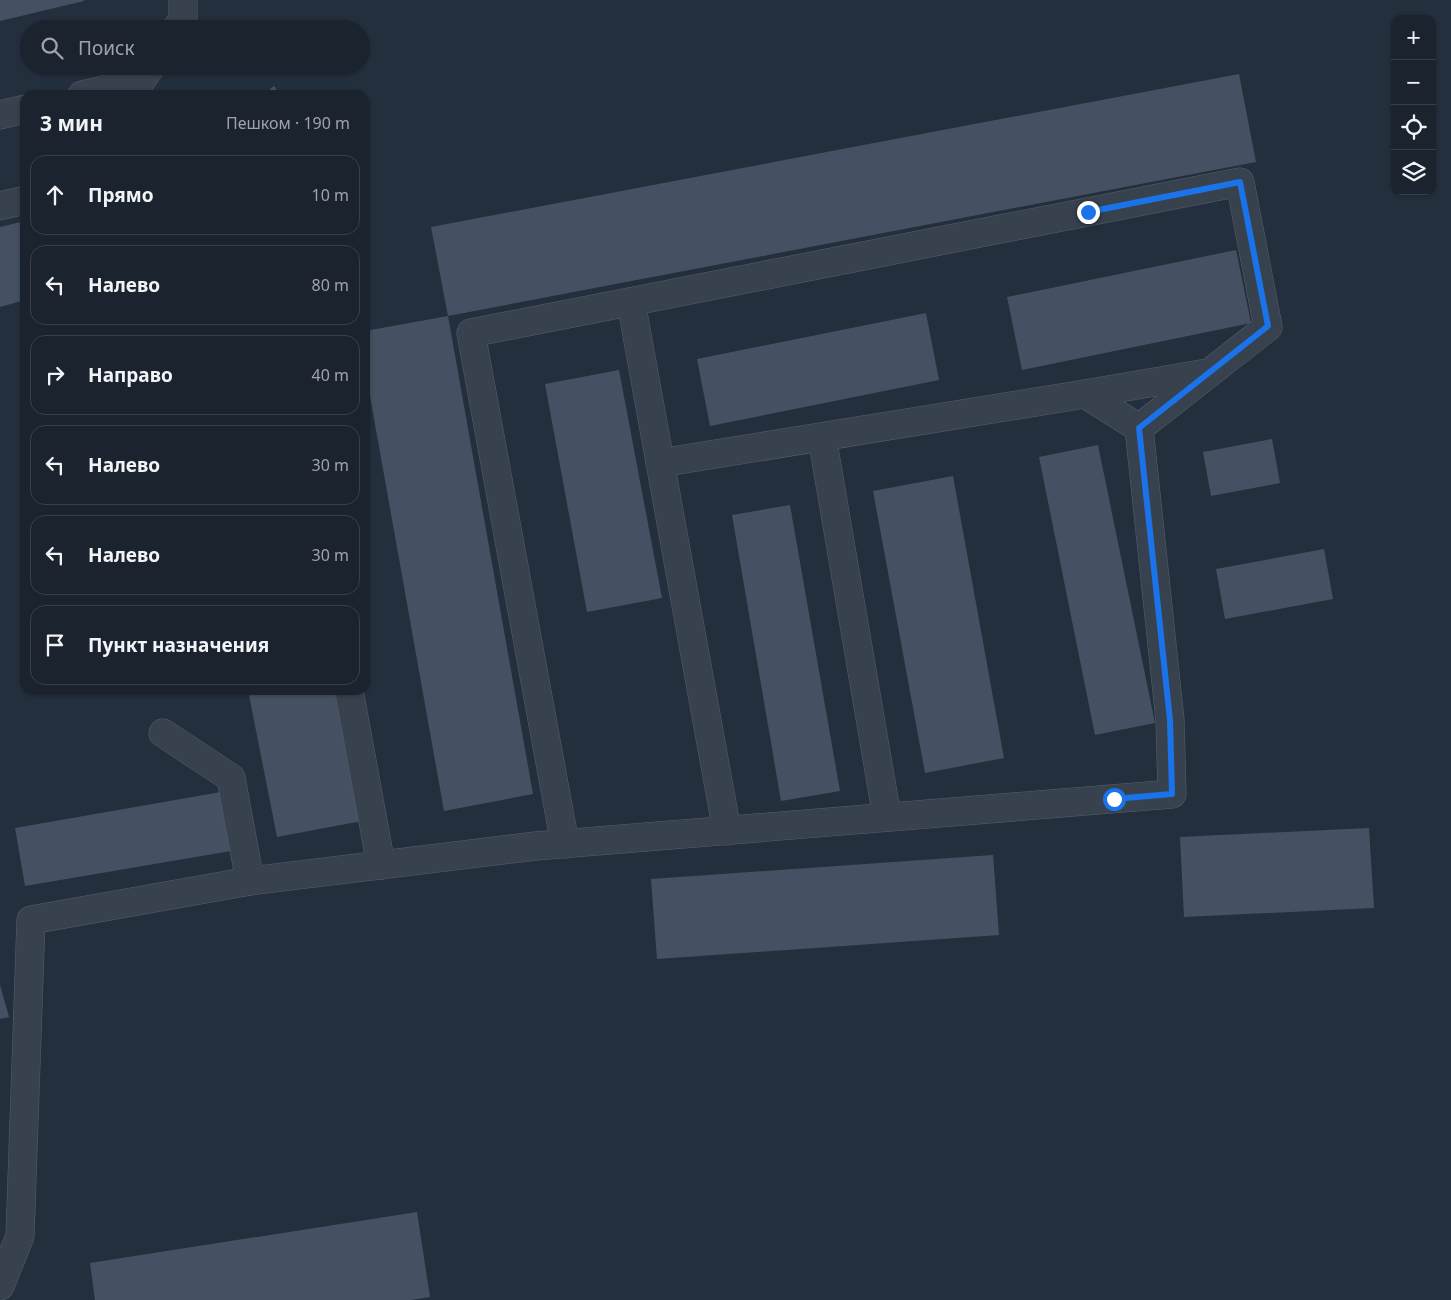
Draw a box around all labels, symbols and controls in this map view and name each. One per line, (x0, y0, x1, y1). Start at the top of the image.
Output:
map controls (1391, 15, 1436, 195)
button: + (1391, 15, 1436, 60)
search box (20, 20, 370, 75)
icon: search (38, 34, 66, 62)
text: Поиск (78, 35, 134, 61)
button: − (1391, 60, 1436, 105)
button: locate (1391, 105, 1436, 150)
text: 3 мин (40, 109, 103, 137)
text: Пешком · 190 m (226, 112, 350, 134)
button: layers (1391, 150, 1436, 195)
icon: ahead (41, 181, 69, 209)
text: Прямо (88, 182, 154, 208)
text: 10 m (312, 184, 349, 206)
route end (1077, 201, 1100, 224)
icon: left (41, 271, 69, 299)
text: Налево (88, 272, 160, 298)
text: 80 m (312, 274, 349, 296)
icon: right (41, 361, 69, 389)
text: Направо (88, 362, 173, 388)
text: 40 m (312, 364, 349, 386)
icon: left (41, 451, 69, 479)
text: Налево (88, 452, 160, 478)
text: 30 m (312, 454, 349, 476)
icon: left (41, 541, 69, 569)
text: Налево (88, 542, 160, 568)
text: 30 m (312, 544, 349, 566)
icon: arrive (41, 631, 69, 659)
text: Пункт назначения (88, 632, 269, 658)
route start (1103, 788, 1126, 811)

